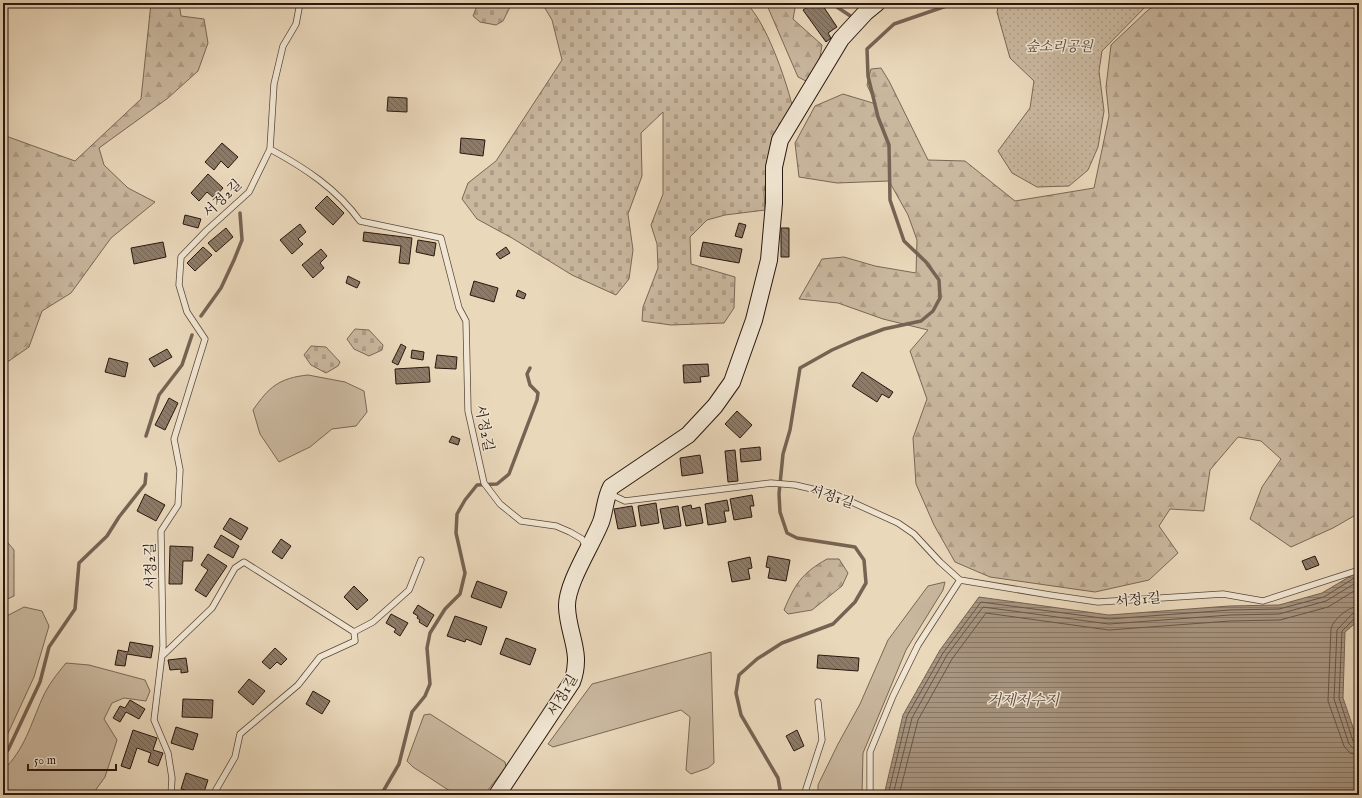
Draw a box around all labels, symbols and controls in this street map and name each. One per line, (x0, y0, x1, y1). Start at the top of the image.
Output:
park label: 숲소리공원 (1025, 38, 1094, 56)
street label: 서정2길 (199, 176, 246, 222)
street label: 서정2길 (471, 403, 497, 453)
street label: 서정1길 (807, 481, 856, 513)
street label: 서정2길 (142, 542, 160, 590)
street label: 서정1길 (1114, 589, 1162, 611)
street label: 서정1길 (544, 671, 582, 720)
water label: 거제저수지 (987, 691, 1061, 710)
scale bar (28, 746, 116, 772)
text: 50 m (34, 753, 56, 768)

